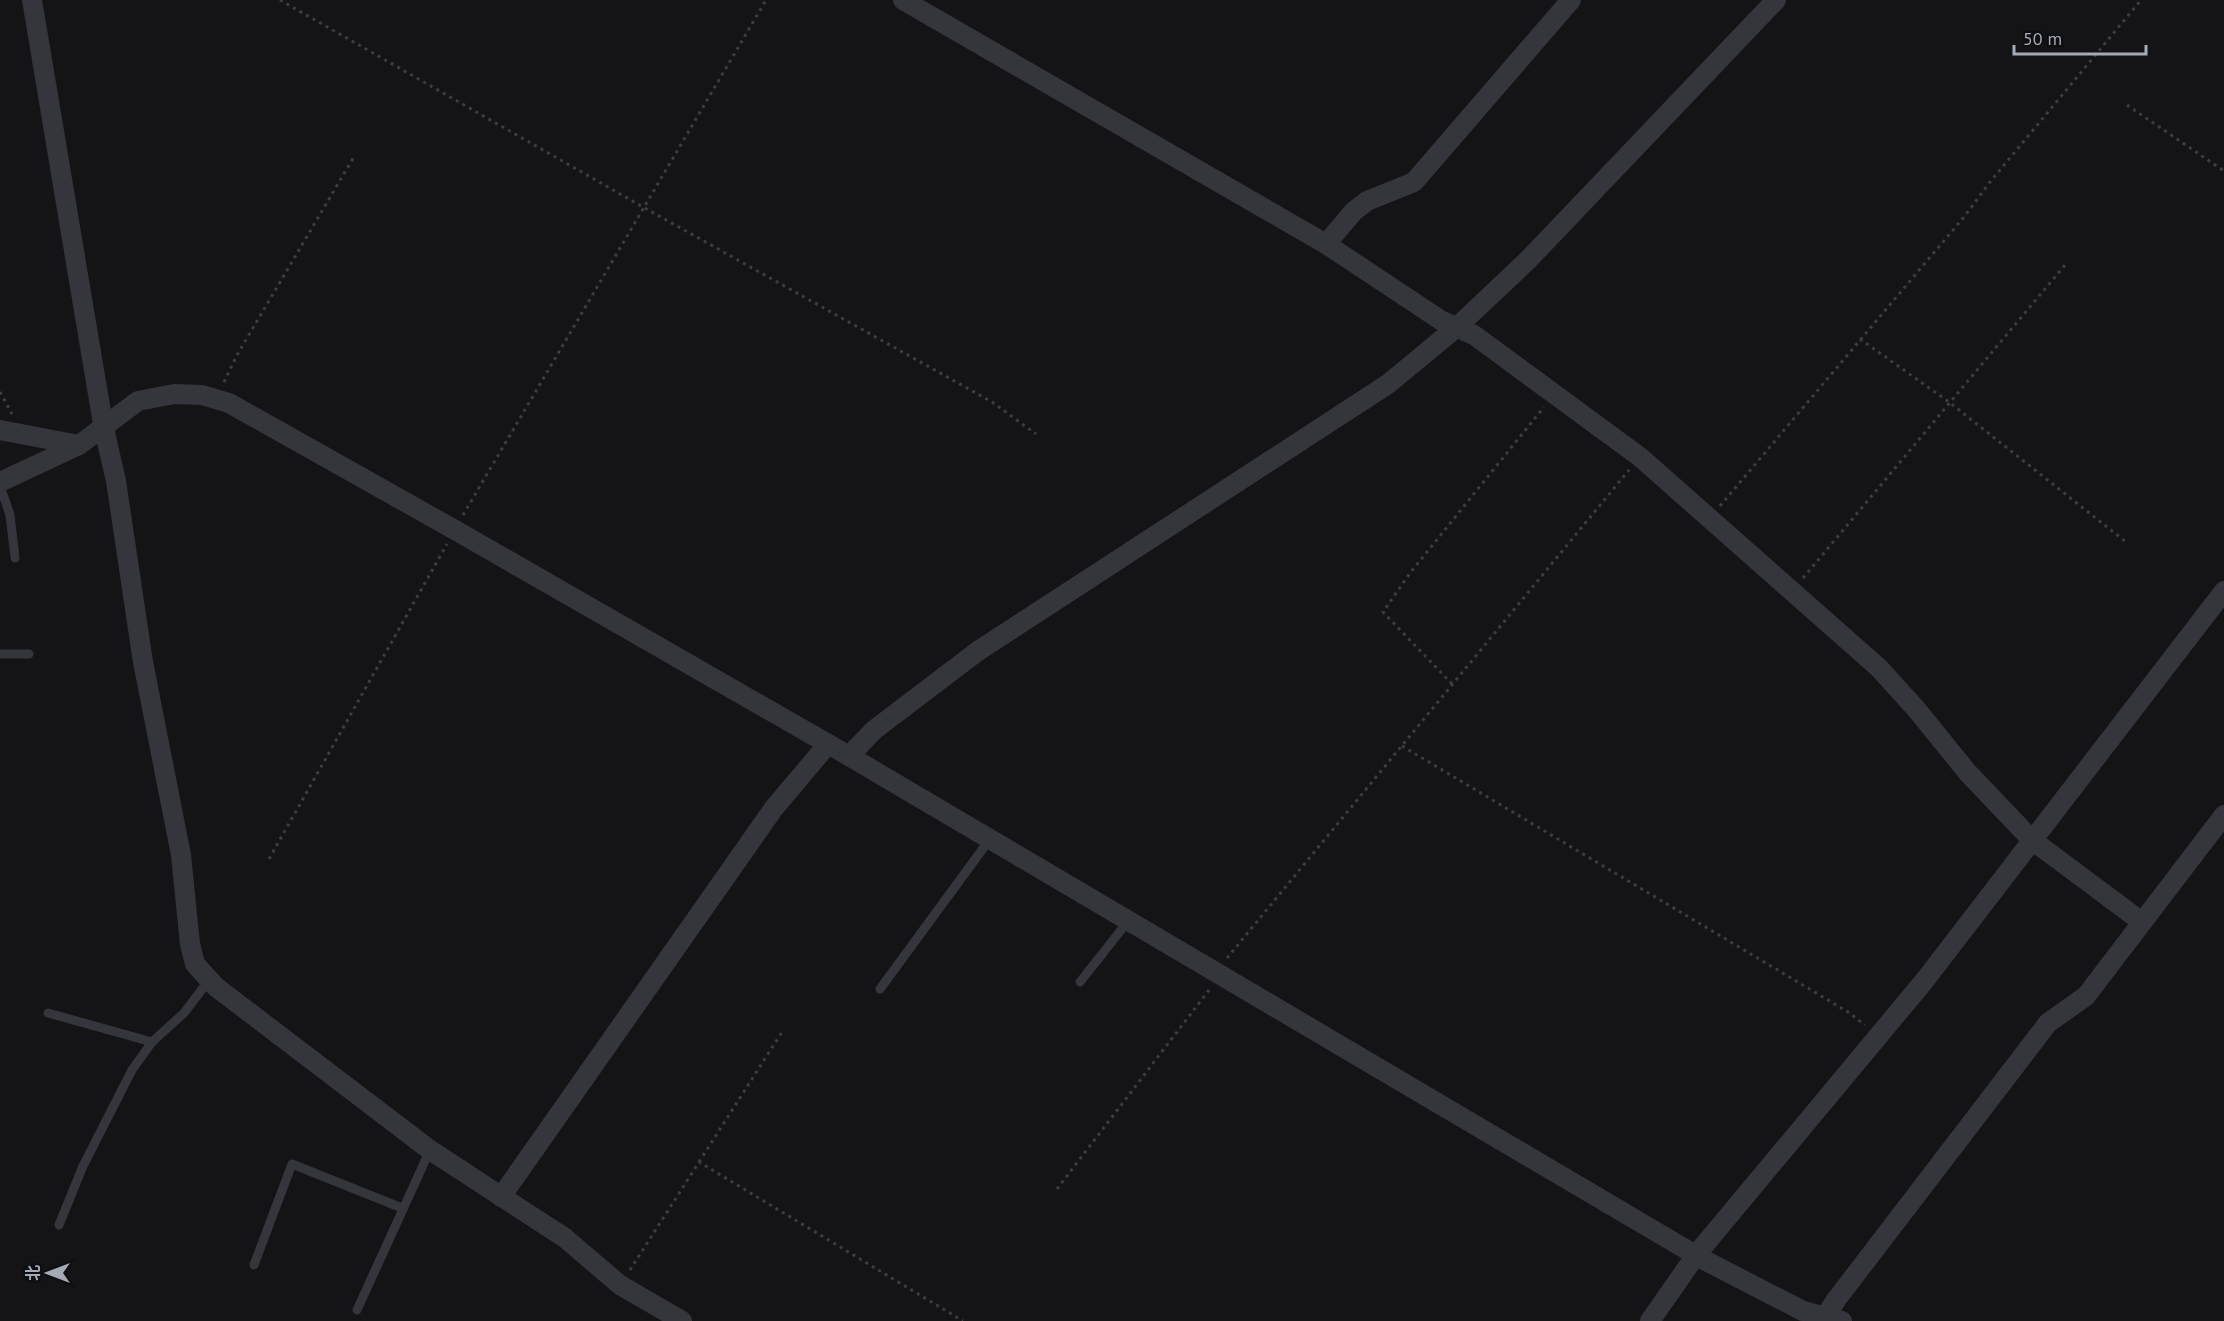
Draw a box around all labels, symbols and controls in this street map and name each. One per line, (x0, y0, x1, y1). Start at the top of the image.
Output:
scale bar (2014, 18, 2146, 56)
text: 50 m (2023, 27, 2062, 50)
north arrow (18, 1243, 78, 1303)
text: 北 (23, 1265, 43, 1281)

